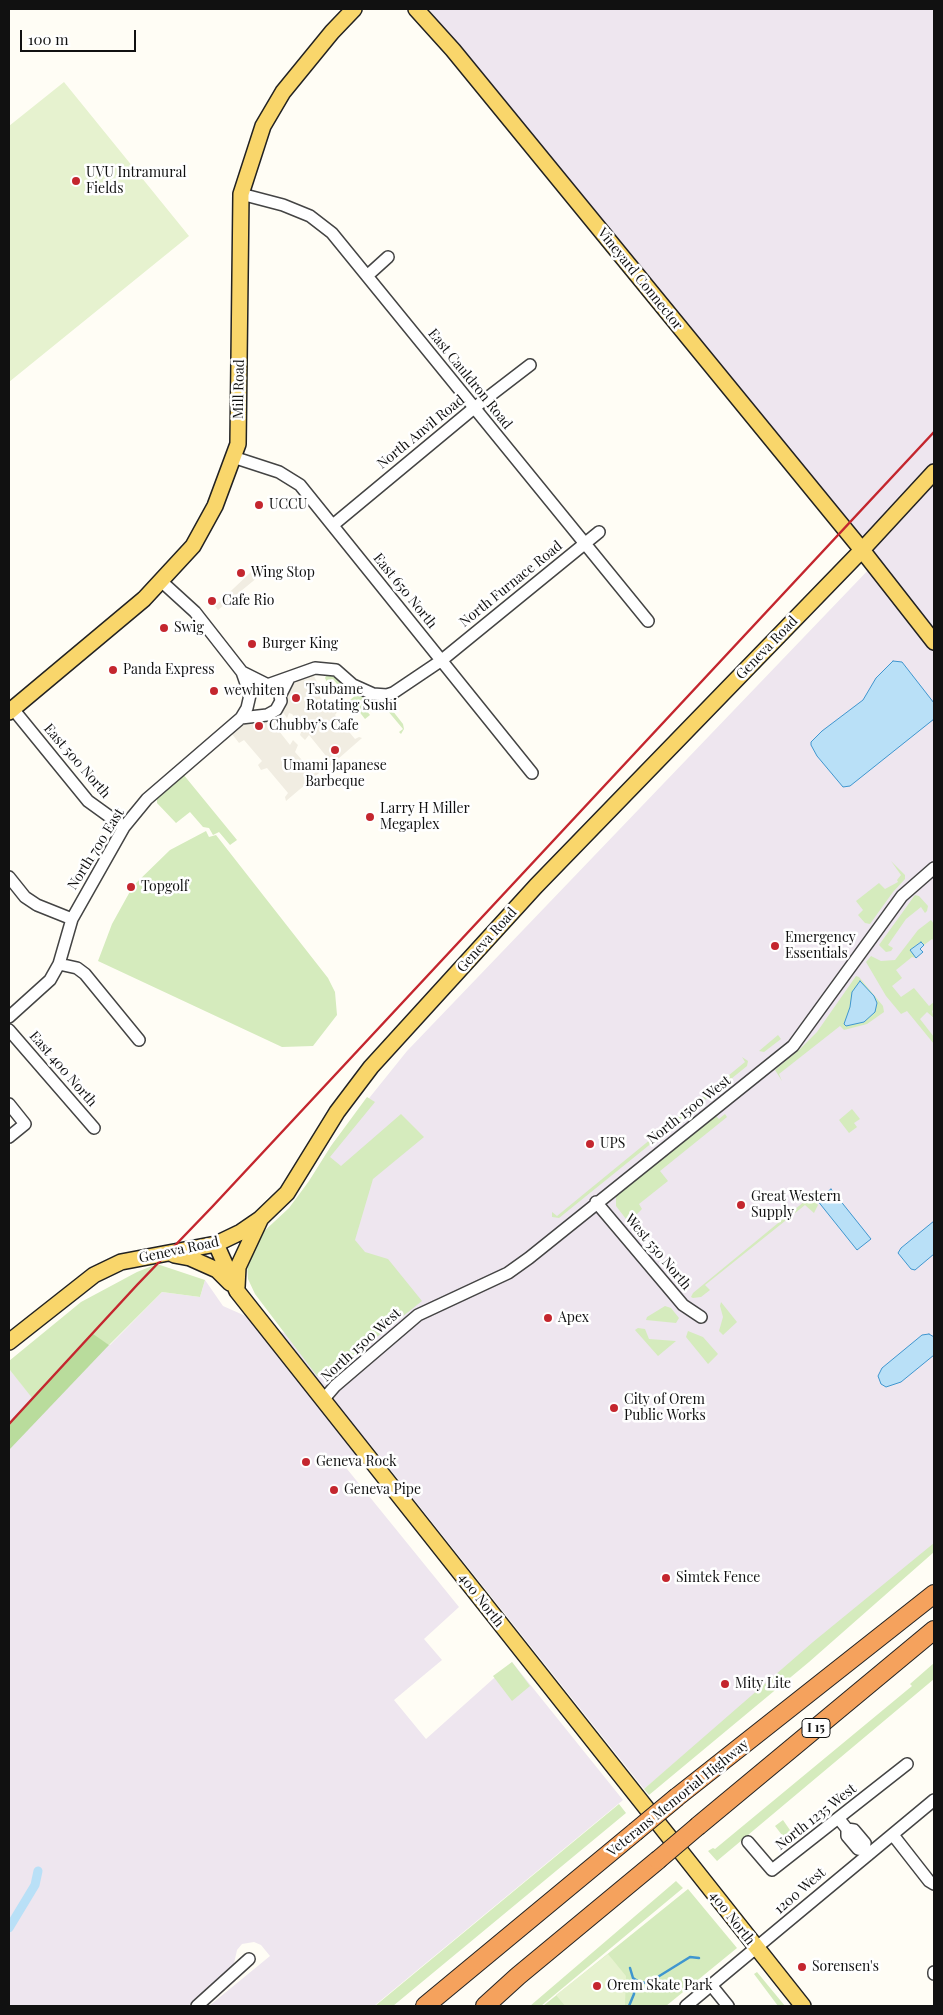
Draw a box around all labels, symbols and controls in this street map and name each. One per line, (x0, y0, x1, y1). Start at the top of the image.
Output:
scale bar (22, 20, 139, 52)
text: 100 m (28, 29, 69, 49)
place label: UVU Intramural Fields (86, 165, 186, 198)
marker: UVU Intramural Fields (70, 175, 82, 187)
street label: Vineyard Connector (594, 225, 686, 333)
street label: East Cauldron Road (424, 325, 516, 433)
street label: Mill Road (230, 359, 248, 419)
street label: North Anvil Road (374, 392, 468, 472)
place label: UCCU (269, 497, 307, 513)
marker: UCCU (253, 499, 265, 511)
street label: North Furnace Road (456, 537, 566, 631)
street label: East 650 North (370, 550, 440, 632)
place label: Wing Stop (251, 565, 315, 581)
marker: Wing Stop (235, 567, 247, 579)
place label: Cafe Rio (222, 593, 274, 609)
marker: Cafe Rio (206, 595, 218, 607)
street label: Geneva Road (733, 613, 801, 683)
place label: Swig (174, 620, 204, 636)
marker: Swig (158, 622, 170, 634)
place label: Burger King (262, 636, 338, 652)
marker: Burger King (246, 638, 258, 650)
place label: Panda Express (123, 662, 214, 678)
marker: Panda Express (107, 664, 119, 676)
place label: Tsubame Rotating Sushi (306, 682, 397, 714)
place label: wewhiten (224, 683, 285, 699)
marker: wewhiten (208, 685, 220, 697)
marker: Tsubame Rotating Sushi (290, 692, 302, 704)
place label: Chubby’s Cafe (269, 718, 359, 734)
street label: East 500 North (40, 720, 114, 802)
marker: Chubby’s Cafe (253, 720, 265, 732)
marker: Umami Japanese Barbeque (329, 744, 341, 756)
place label: Umami Japanese Barbeque (283, 758, 387, 790)
place label: Larry H Miller Megaplex (380, 801, 470, 834)
street label: North 700 East (64, 805, 128, 893)
marker: Larry H Miller Megaplex (364, 811, 376, 823)
place label: Topgolf (141, 879, 188, 895)
marker: Topgolf (125, 881, 137, 893)
street label: Geneva Road (454, 904, 520, 976)
place label: Emergency Essentials (785, 930, 856, 962)
marker: Emergency Essentials (769, 940, 781, 952)
street label: East 400 North (26, 1028, 100, 1110)
street label: North 1500 West (644, 1072, 734, 1148)
place label: UPS (600, 1136, 625, 1152)
marker: UPS (584, 1138, 596, 1150)
place label: Great Western Supply (751, 1189, 841, 1222)
marker: Great Western Supply (735, 1199, 747, 1211)
street label: West 550 North (621, 1211, 695, 1293)
street label: Geneva Road (137, 1233, 221, 1267)
street label: North 1500 West (318, 1305, 404, 1385)
place label: Apex (558, 1310, 589, 1326)
marker: Apex (542, 1312, 554, 1324)
place label: City of Orem Public Works (624, 1392, 706, 1424)
marker: City of Orem Public Works (608, 1402, 620, 1414)
place label: Geneva Rock (316, 1454, 397, 1470)
marker: Geneva Rock (300, 1456, 312, 1468)
place label: Geneva Pipe (344, 1482, 421, 1498)
marker: Geneva Pipe (328, 1484, 340, 1496)
street label: 400 North (455, 1570, 507, 1630)
place label: Simtek Fence (676, 1570, 760, 1586)
marker: Simtek Fence (660, 1572, 672, 1584)
place label: Mity Lite (735, 1676, 791, 1692)
marker: Mity Lite (719, 1678, 731, 1690)
road number: I 15 (802, 1719, 830, 1738)
street label: Veterans Memorial Highway (604, 1736, 752, 1860)
street label: North 1235 West (772, 1780, 860, 1854)
street label: 1200 West (771, 1864, 829, 1918)
street label: 400 North (706, 1888, 758, 1948)
place label: Sorensen's (812, 1959, 879, 1975)
marker: Sorensen's (796, 1961, 808, 1973)
place label: Orem Skate Park (607, 1978, 713, 1994)
marker: Orem Skate Park (591, 1980, 603, 1992)

